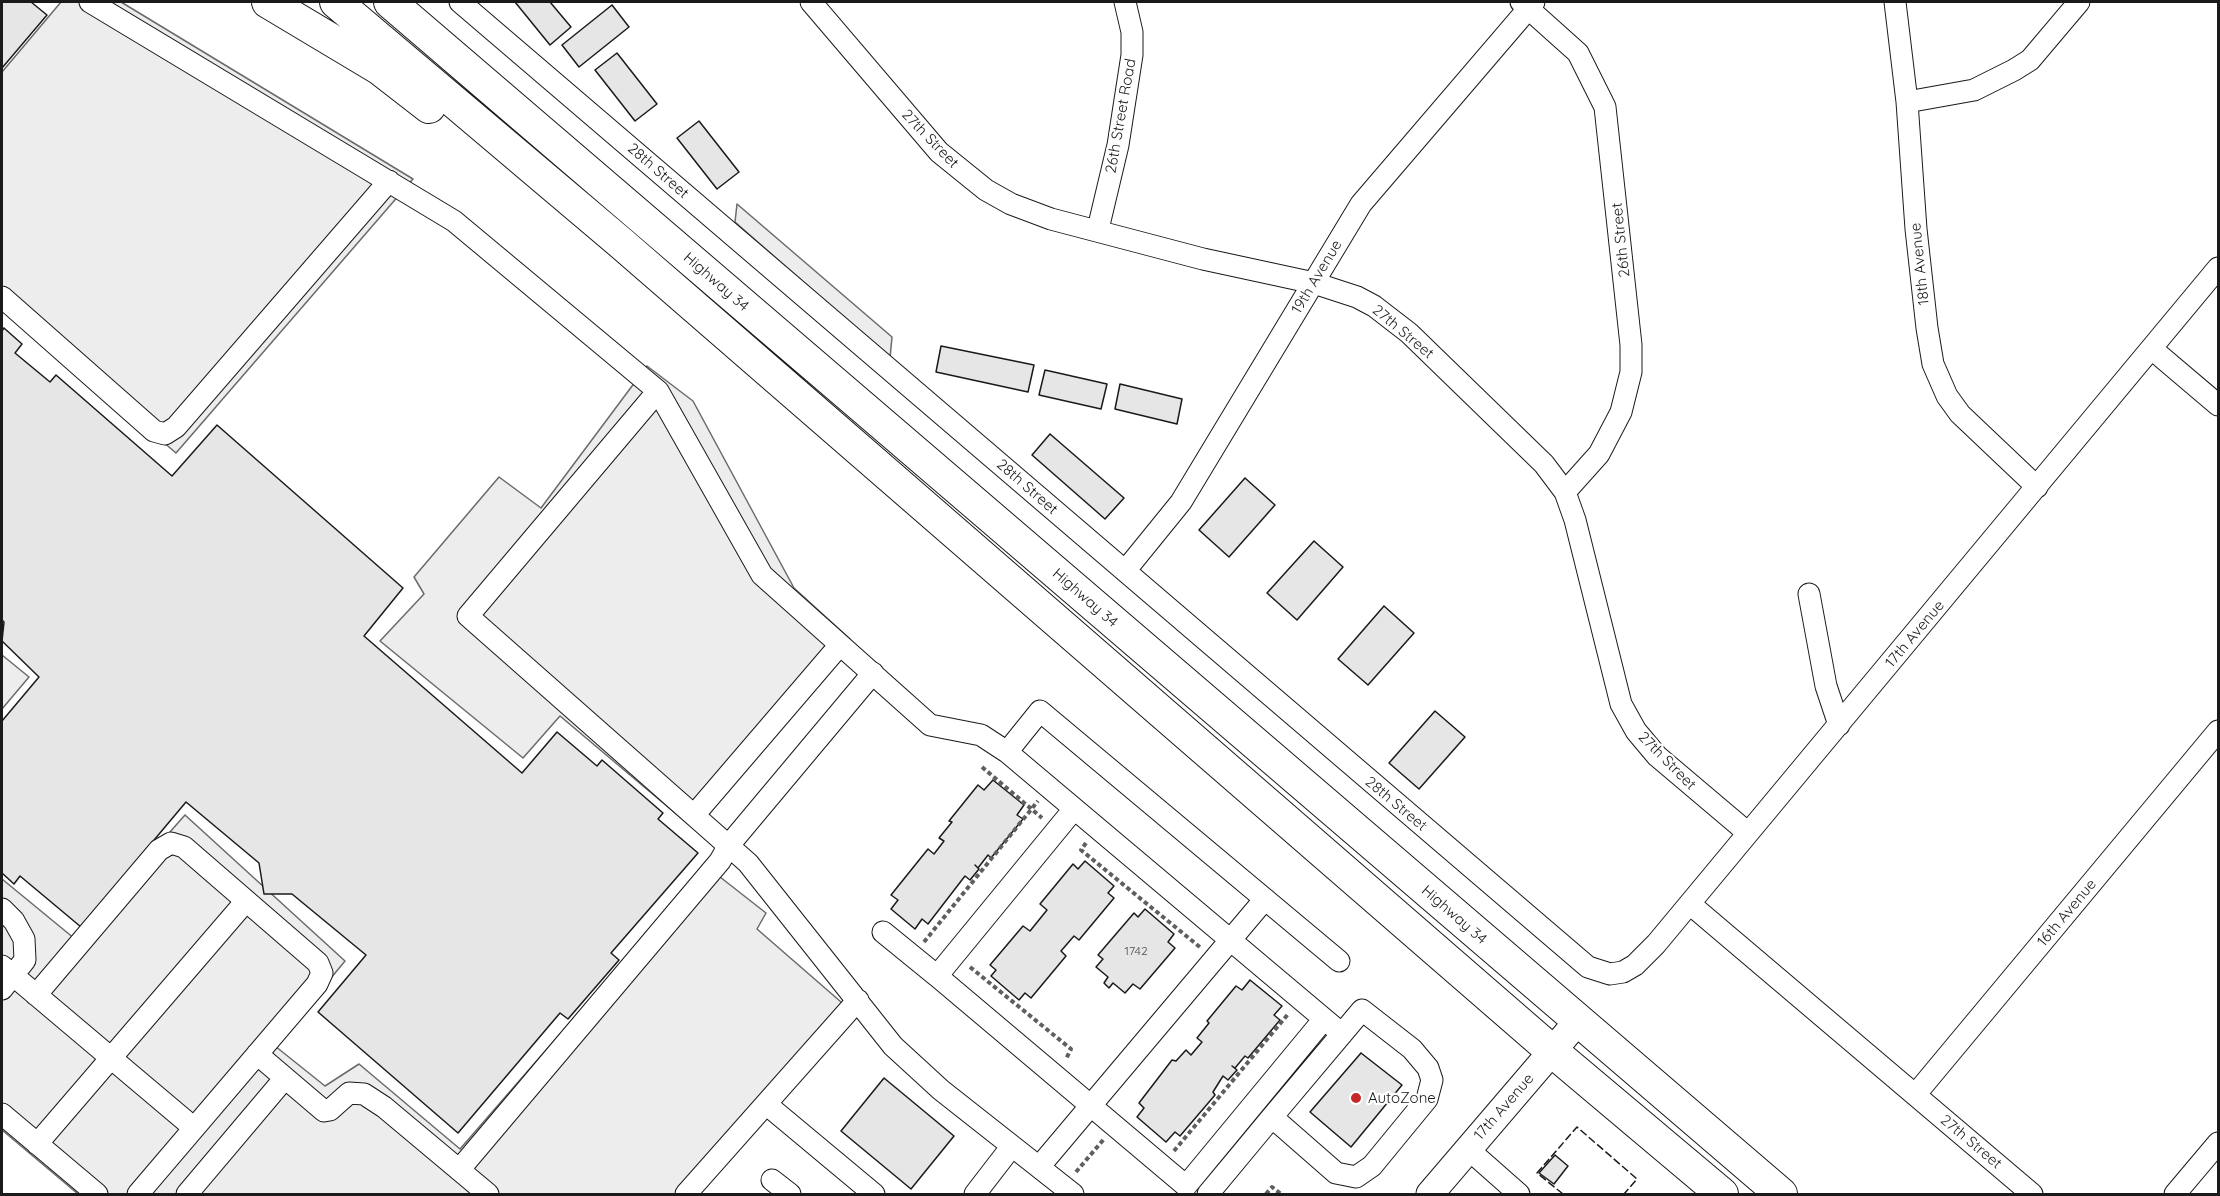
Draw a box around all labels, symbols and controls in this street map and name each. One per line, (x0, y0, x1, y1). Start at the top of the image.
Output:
street label: 26th Street Road (1102, 57, 1140, 175)
street label: 27th Street (898, 106, 962, 172)
street label: 28th Street (624, 140, 692, 202)
street label: 26th Street (1608, 202, 1634, 278)
street label: 18th Avenue (1907, 222, 1933, 306)
street label: 19th Avenue (1288, 237, 1346, 317)
street label: Highway 34 (680, 249, 752, 315)
street label: 27th Street (1369, 301, 1437, 363)
street label: 28th Street (993, 456, 1061, 518)
street label: Highway 34 (1049, 565, 1121, 631)
street label: 17th Avenue (1882, 597, 1948, 671)
street label: 27th Street (1634, 728, 1700, 794)
street label: 28th Street (1361, 773, 1431, 835)
street label: 16th Avenue (2034, 876, 2100, 950)
street label: Highway 34 (1418, 882, 1490, 948)
house number: 1742 (1124, 944, 1148, 958)
street label: 17th Avenue (1470, 1070, 1538, 1144)
place label: AutoZone (1368, 1089, 1436, 1107)
marker: AutoZone (1349, 1091, 1363, 1105)
street label: 27th Street (1937, 1111, 2005, 1173)

